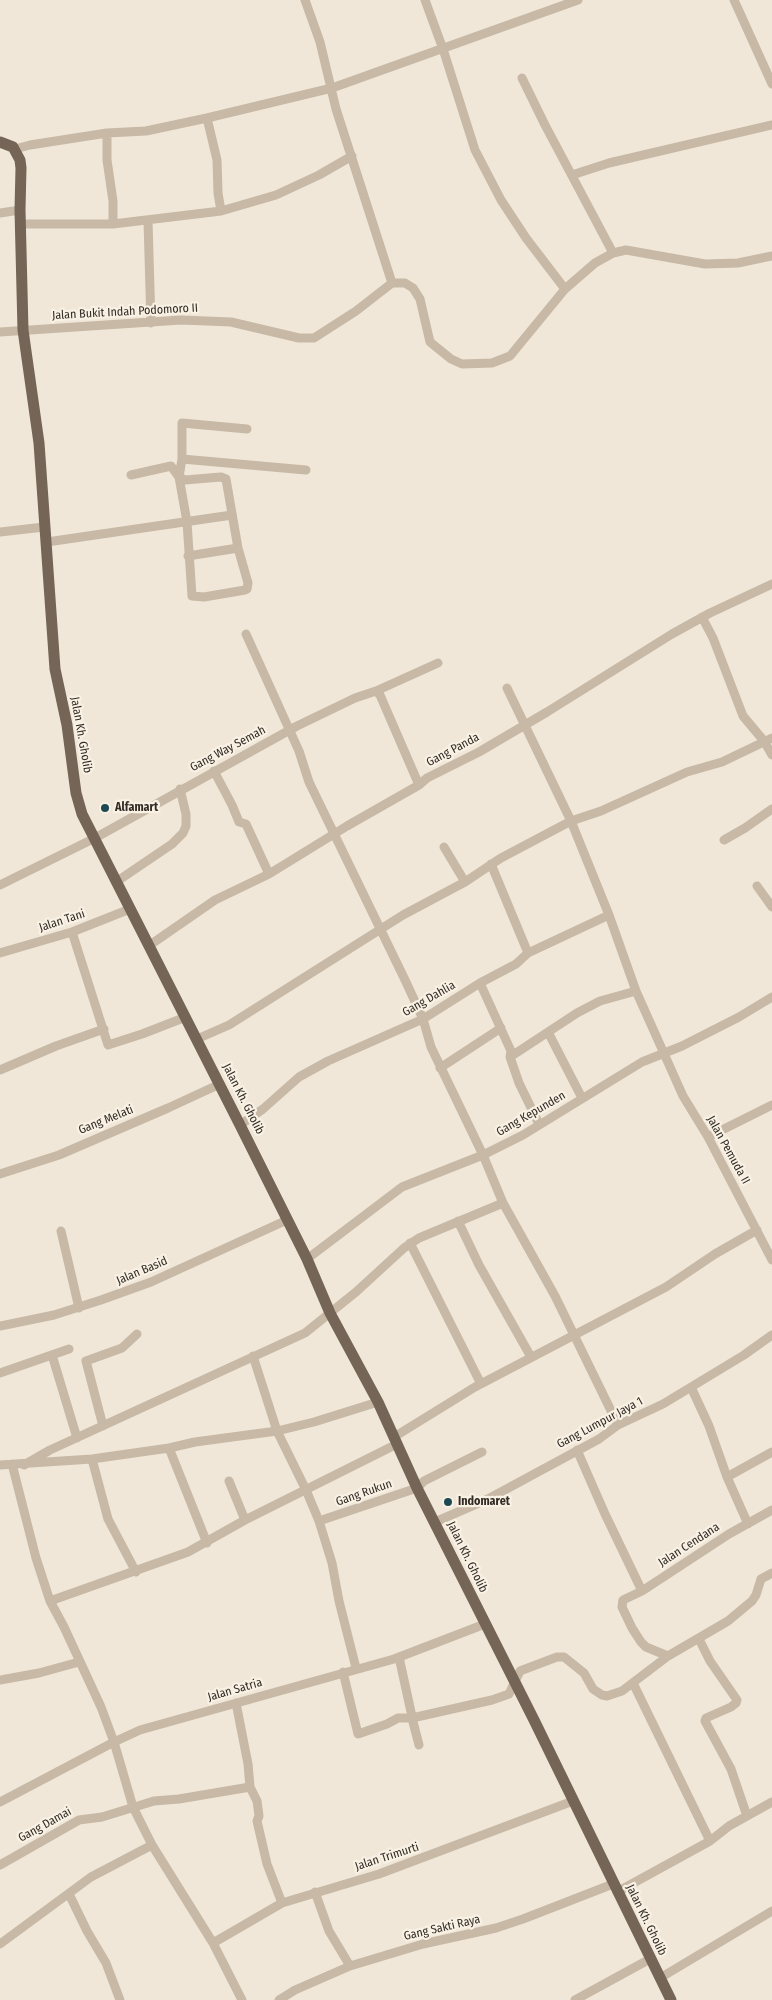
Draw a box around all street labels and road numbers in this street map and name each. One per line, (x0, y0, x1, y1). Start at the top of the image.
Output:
street label: Jalan Bukit Indah Podomoro II (52, 301, 198, 323)
street label: Jalan Kh. Gholib (67, 696, 95, 774)
street label: Gang Way Semah (188, 723, 268, 775)
street label: Gang Panda (424, 730, 482, 770)
street label: Jalan Tani (37, 907, 87, 935)
street label: Gang Dahlia (400, 978, 458, 1020)
street label: Jalan Kh. Gholib (219, 1061, 267, 1137)
street label: Gang Kepunden (494, 1088, 568, 1140)
street label: Gang Melati (76, 1102, 136, 1138)
street label: Jalan Pemuda II (703, 1113, 753, 1187)
street label: Jalan Basid (114, 1254, 170, 1288)
street label: Gang Lumpur Jaya 1 (555, 1394, 645, 1452)
street label: Gang Rukun (334, 1477, 394, 1509)
street label: Jalan Kh. Gholib (444, 1519, 490, 1595)
street label: Jalan Cendana (656, 1520, 722, 1570)
street label: Jalan Satria (206, 1675, 264, 1705)
street label: Gang Damai (16, 1805, 74, 1845)
street label: Jalan Trimurti (353, 1840, 421, 1874)
street label: Jalan Kh. Gholib (623, 1882, 669, 1958)
street label: Gang Sakti Raya (402, 1912, 482, 1944)

